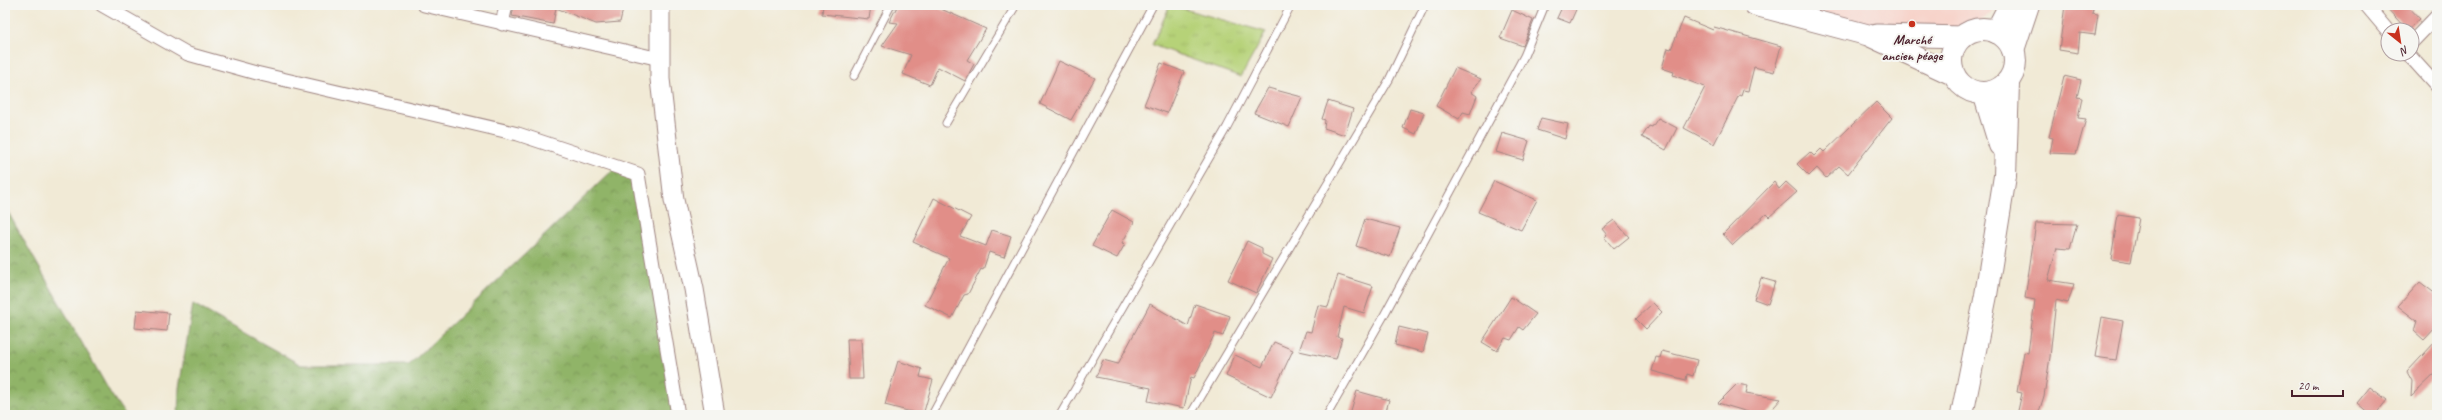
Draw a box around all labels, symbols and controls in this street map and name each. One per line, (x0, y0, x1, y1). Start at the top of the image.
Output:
marker: Marché ancien péage (1907, 19, 1917, 29)
north arrow (2380, 22, 2420, 62)
place label: Marché ancien péage (1882, 31, 1944, 64)
text: N (2397, 43, 2411, 60)
scale bar (2292, 372, 2343, 398)
text: 20 m (2298, 378, 2320, 394)

